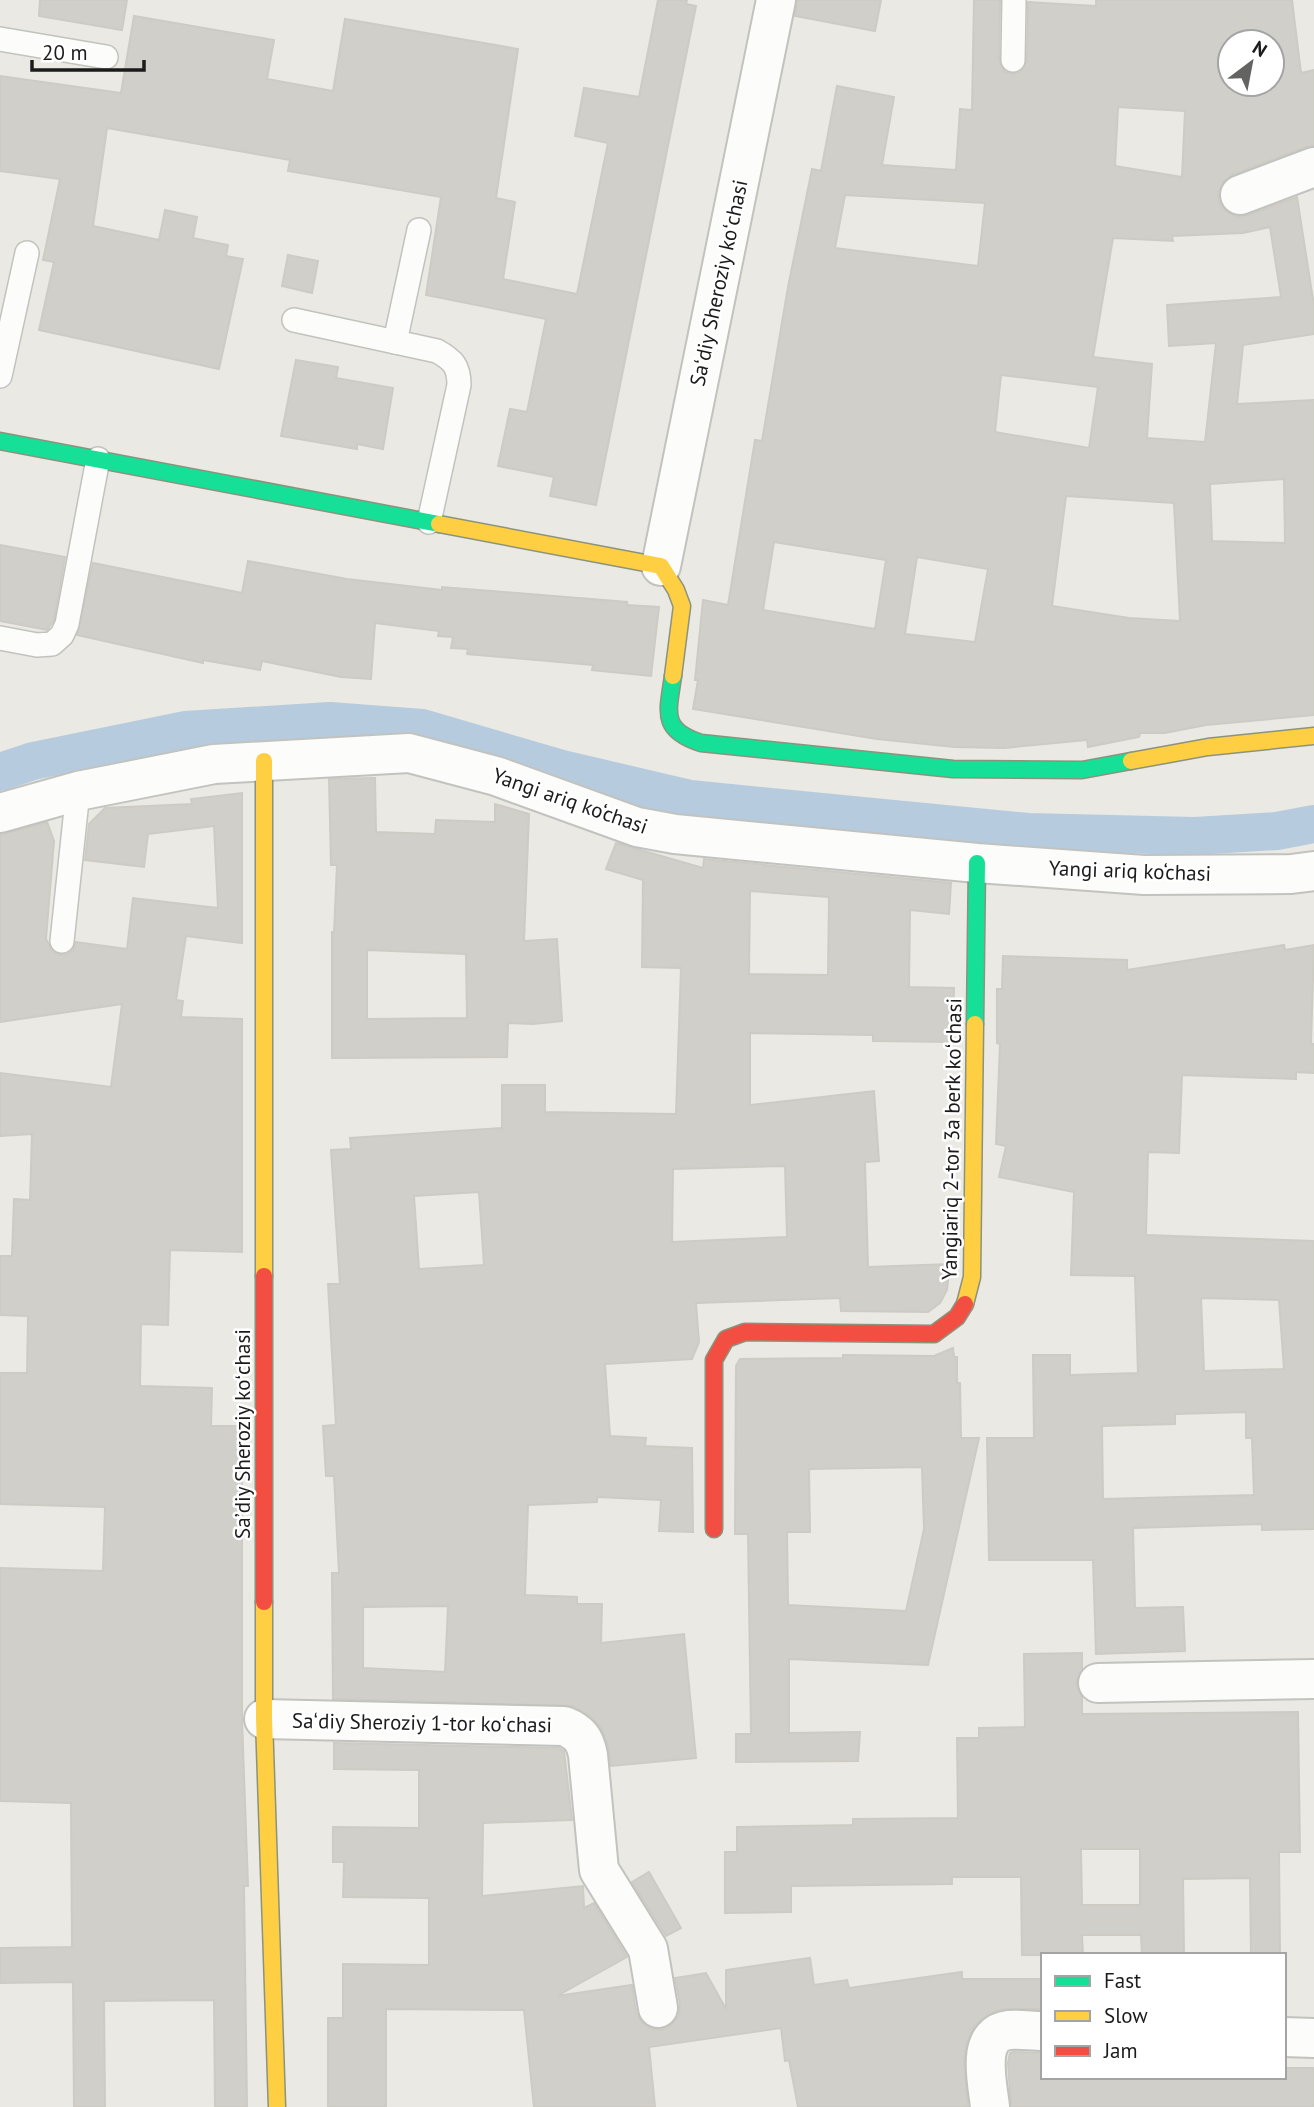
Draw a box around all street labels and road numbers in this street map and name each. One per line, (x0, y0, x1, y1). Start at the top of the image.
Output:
street label: Saʻdiy Sheroziy koʻchasi (683, 177, 754, 389)
street label: Yangi ariq ko‘chasi (489, 761, 651, 840)
street label: Yangi ariq ko‘chasi (1048, 854, 1212, 887)
street label: Yangiariq 2-tor 3a berk koʻchasi (936, 998, 967, 1280)
street label: Saʼdiy Sheroziy koʻchasi (229, 1329, 256, 1539)
street label: Saʻdiy Sheroziy 1-tor koʻchasi (292, 1707, 552, 1738)

